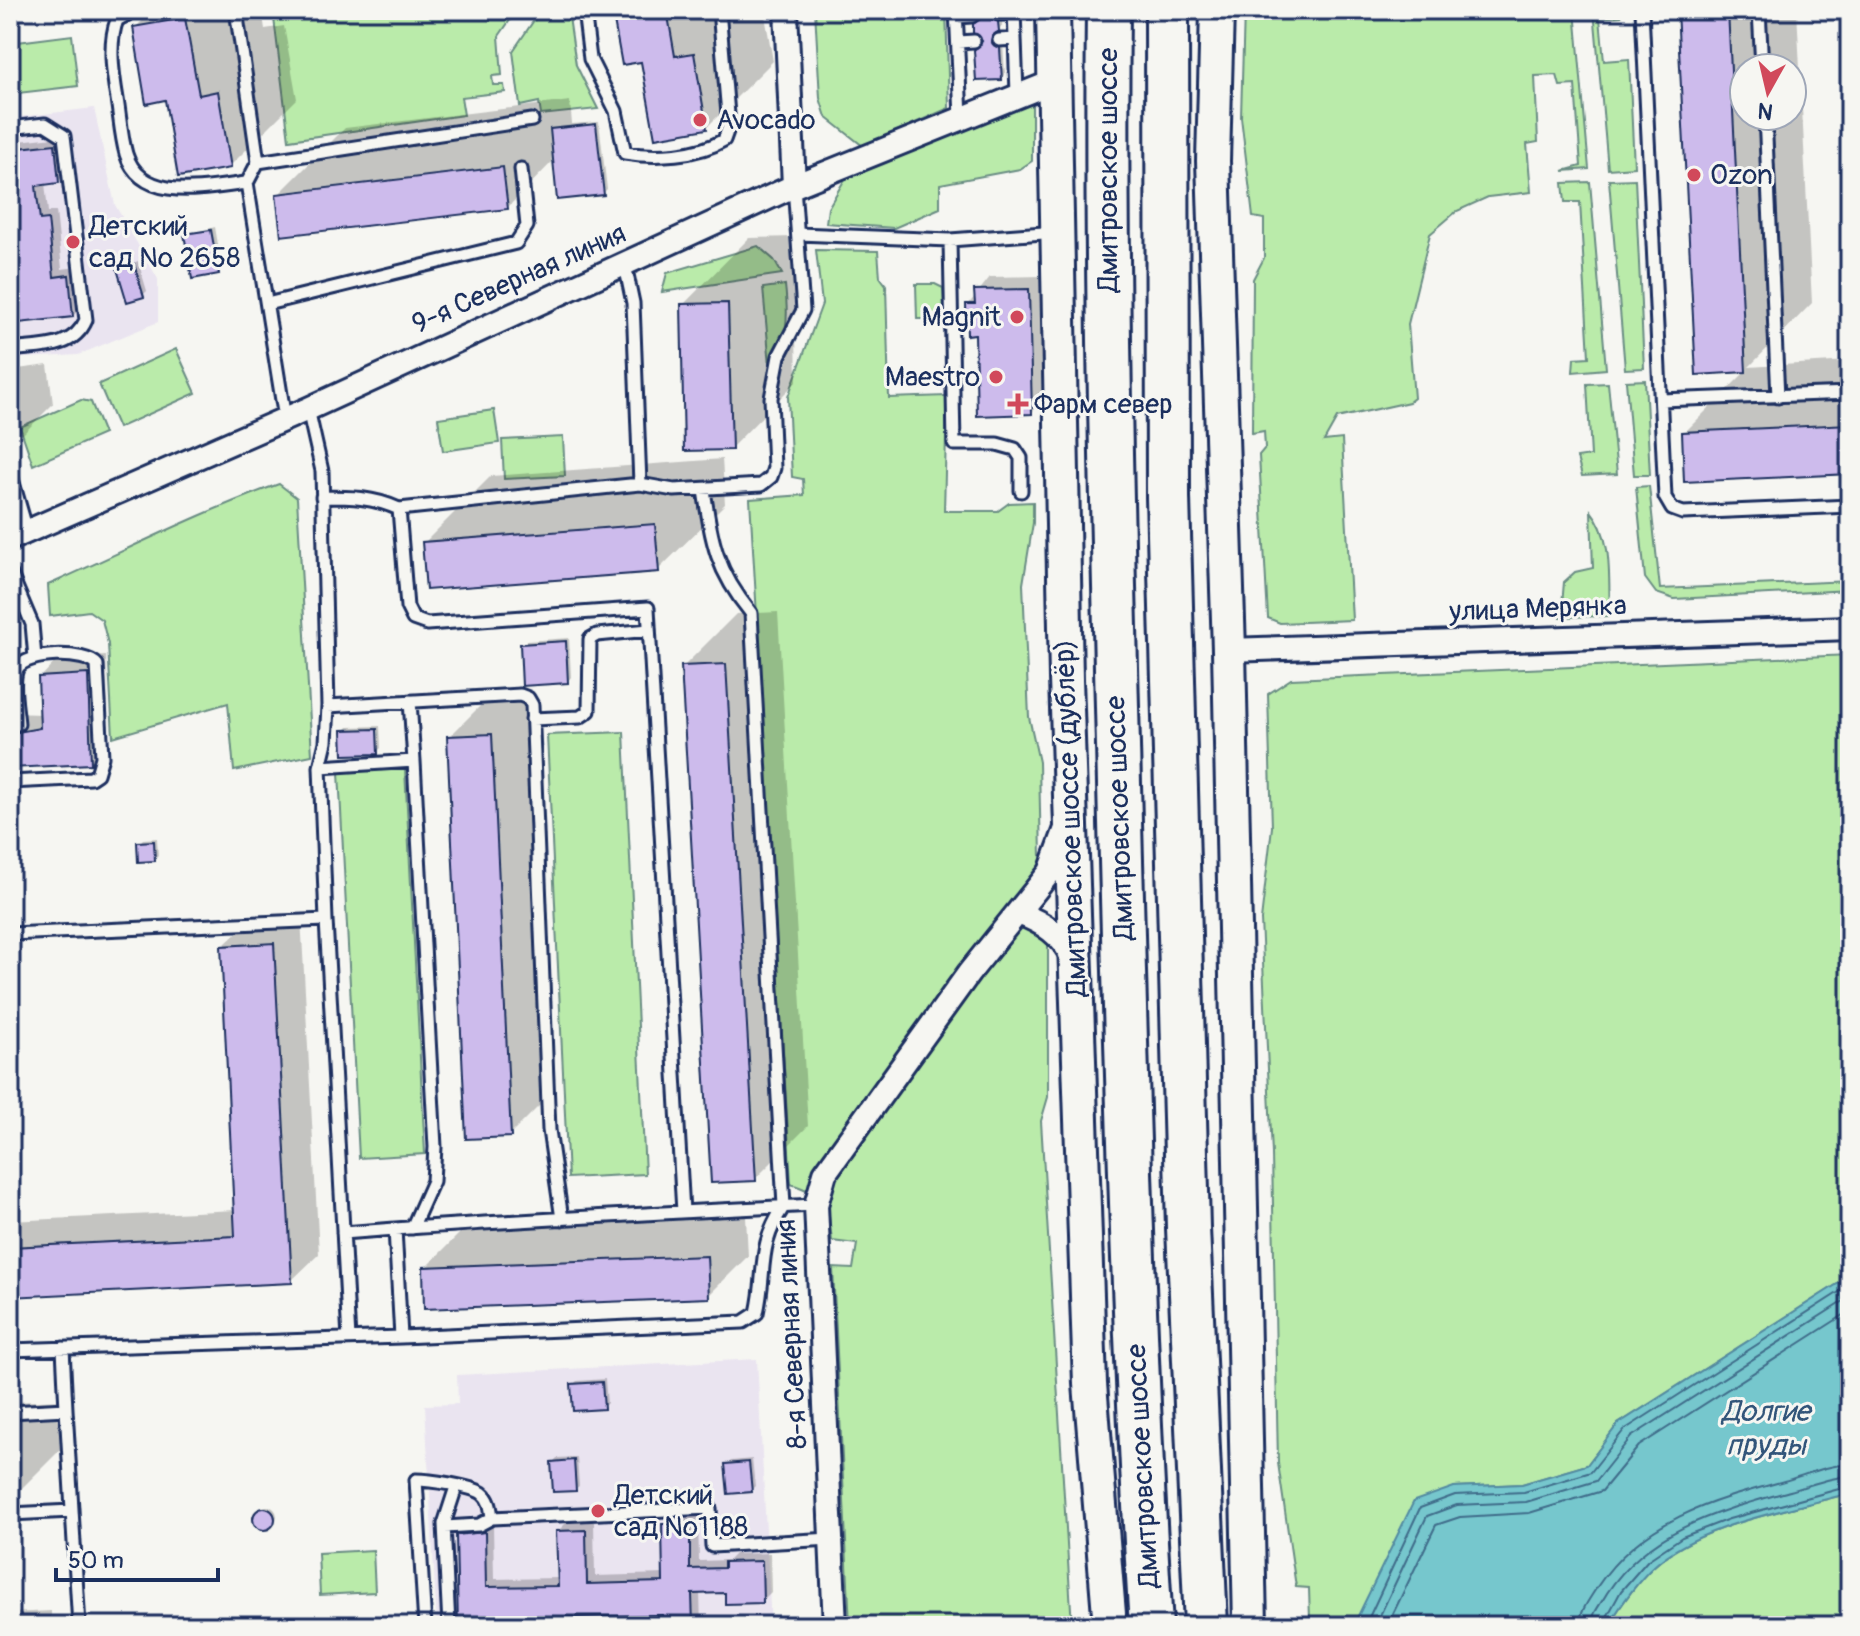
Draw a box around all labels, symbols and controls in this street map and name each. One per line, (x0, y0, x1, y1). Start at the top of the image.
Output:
street label: Дмитровское шоссе (1091, 48, 1126, 293)
north arrow (1728, 52, 1808, 132)
text: N (1756, 96, 1775, 126)
place label: Avocado (716, 103, 816, 138)
marker: Avocado (691, 111, 709, 129)
place label: Ozon (1710, 158, 1773, 193)
marker: Ozon (1685, 166, 1703, 184)
place label: Детский сад № 2658 (88, 209, 240, 276)
street label: 9-я Северная линия (407, 216, 631, 342)
marker: Детский сад № 2658 (64, 233, 82, 251)
place label: Magnit (922, 300, 1002, 335)
marker: Magnit (1008, 308, 1026, 326)
place label: Maestro (885, 360, 980, 395)
marker: Maestro (987, 368, 1005, 386)
place label: Фарм север (1034, 387, 1172, 422)
marker: Фарм север (1009, 395, 1027, 413)
street label: улица Мерянка (1448, 588, 1627, 630)
street label: Дмитровское шоссе (дублёр) (1047, 639, 1095, 998)
street label: Дмитровское шоссе (1098, 695, 1142, 942)
street label: 8-я Северная линия (769, 1218, 815, 1450)
street label: Дмитровское шоссе (1119, 1343, 1167, 1590)
water label: Долгие пруды (1720, 1393, 1813, 1464)
place label: Детский сад №1188 (613, 1478, 748, 1545)
marker: Детский сад №1188 (589, 1502, 607, 1520)
scale bar (56, 1532, 218, 1582)
text: 50 m (68, 1546, 124, 1575)

